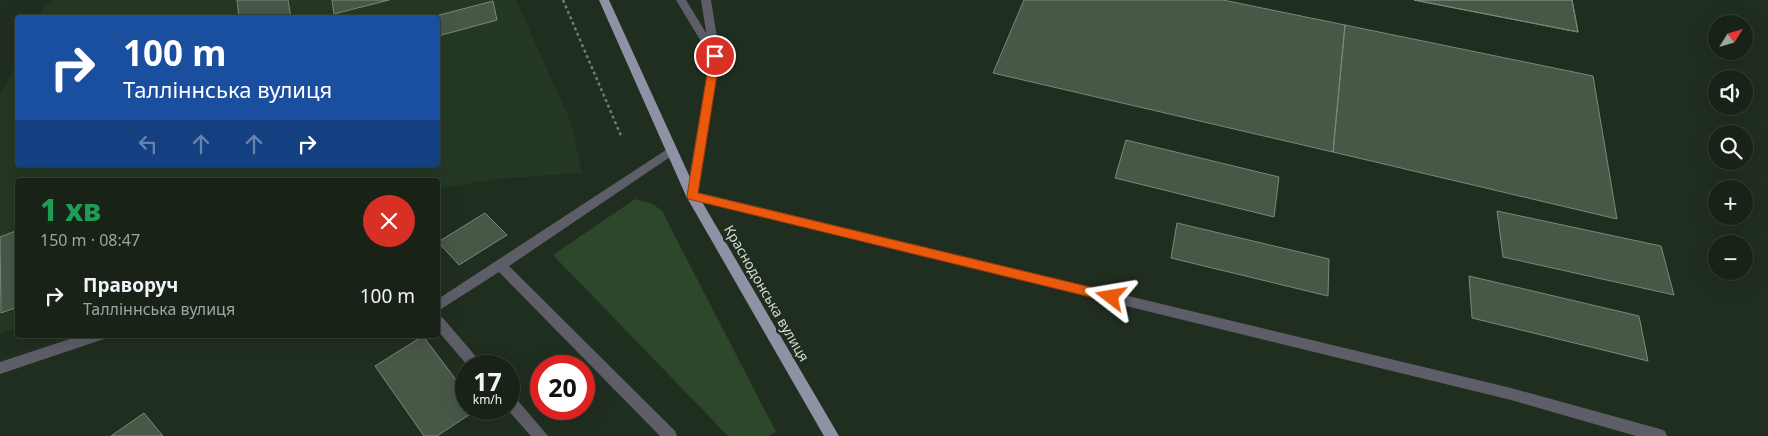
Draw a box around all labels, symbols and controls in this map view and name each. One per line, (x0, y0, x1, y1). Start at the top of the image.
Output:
north arrow (1708, 15, 1752, 60)
map controls (1708, 15, 1753, 280)
text: 100 m (123, 29, 226, 76)
icon: right (40, 35, 105, 100)
pin (694, 35, 736, 77)
icon: arrive (701, 42, 729, 70)
button: sound (1708, 70, 1753, 115)
text: Талліннська вулиця (123, 74, 332, 104)
button: search (1708, 125, 1753, 170)
icon: left (134, 130, 162, 158)
icon: ahead (187, 130, 215, 158)
icon: ahead (240, 130, 268, 158)
icon: right (293, 130, 321, 158)
button: + (1708, 180, 1753, 225)
text: 1 хв (40, 189, 101, 230)
button: close (363, 195, 415, 247)
street label: Краснодонська вулиця (720, 221, 814, 365)
text: 150 m · 08:47 (40, 229, 140, 251)
button: − (1708, 235, 1753, 280)
position arrow (1084, 270, 1136, 322)
text: Праворуч (83, 272, 178, 298)
icon: right (40, 282, 68, 310)
text: 100 m (360, 283, 415, 309)
text: Талліннська вулиця (83, 298, 235, 320)
speed limit sign: 20 (530, 355, 595, 420)
text: 17 (473, 364, 502, 398)
text: km/h (473, 391, 502, 408)

